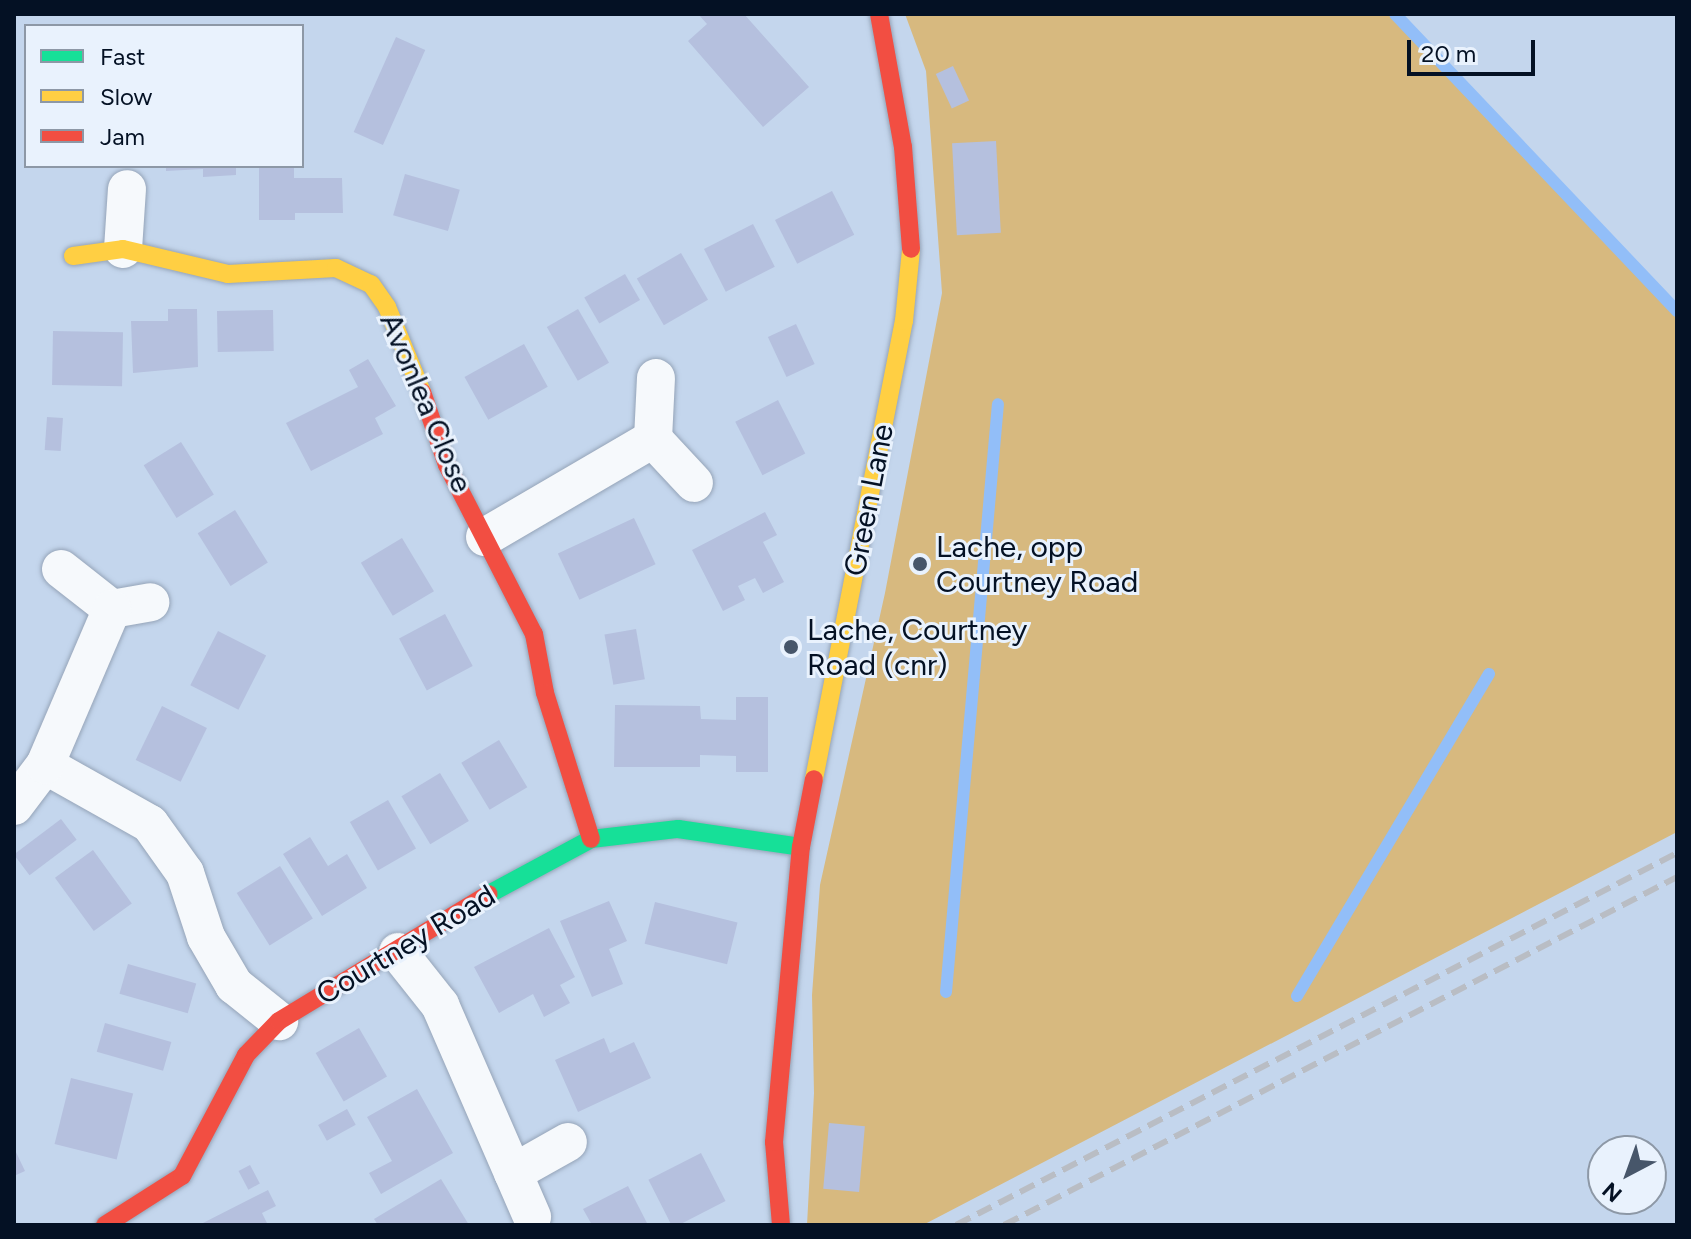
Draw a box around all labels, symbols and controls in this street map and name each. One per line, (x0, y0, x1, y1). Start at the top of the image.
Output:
legend (24, 24, 304, 168)
scale bar (1411, 24, 1539, 74)
text: 20 m (1421, 39, 1476, 68)
text: Fast (100, 42, 145, 71)
text: Slow (100, 82, 152, 111)
text: Jam (100, 122, 145, 151)
street label: Avonlea Close (372, 308, 480, 498)
street label: Green Lane (837, 421, 901, 579)
place label: Lache, opp Courtney Road (936, 529, 1138, 600)
marker: Lache, opp Courtney Road (911, 555, 929, 573)
place label: Lache, Courtney Road (cnr) (807, 612, 1027, 682)
marker: Lache, Courtney Road (cnr) (782, 638, 800, 656)
street label: Courtney Road (310, 877, 502, 1013)
north arrow (1587, 1135, 1667, 1215)
text: N (1597, 1176, 1628, 1208)

